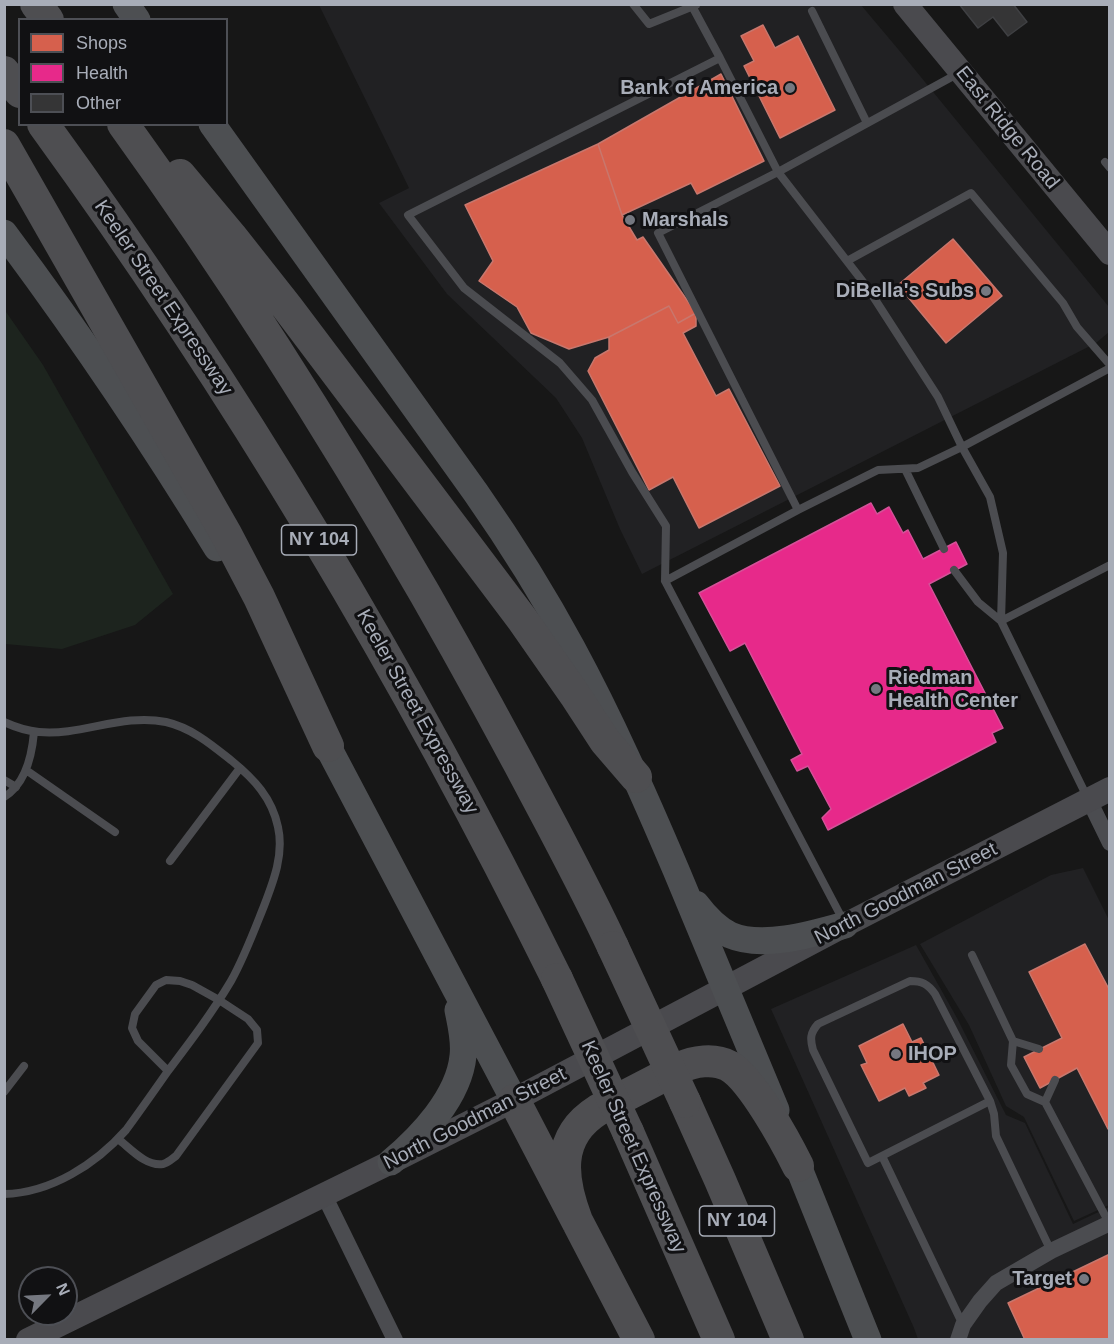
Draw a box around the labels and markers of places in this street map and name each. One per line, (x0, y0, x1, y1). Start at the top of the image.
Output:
place label: Bank of America (620, 76, 778, 100)
marker: Bank of America (783, 81, 797, 95)
place label: Marshals (642, 208, 729, 232)
marker: Marshals (623, 213, 637, 227)
place label: DiBella's Subs (836, 279, 974, 303)
marker: DiBella's Subs (979, 284, 993, 298)
place label: Riedman Health Center (888, 666, 1018, 713)
marker: Riedman Health Center (869, 682, 883, 696)
place label: IHOP (908, 1042, 957, 1066)
marker: IHOP (889, 1047, 903, 1061)
place label: Target (1012, 1267, 1072, 1291)
marker: Target (1077, 1272, 1091, 1286)

